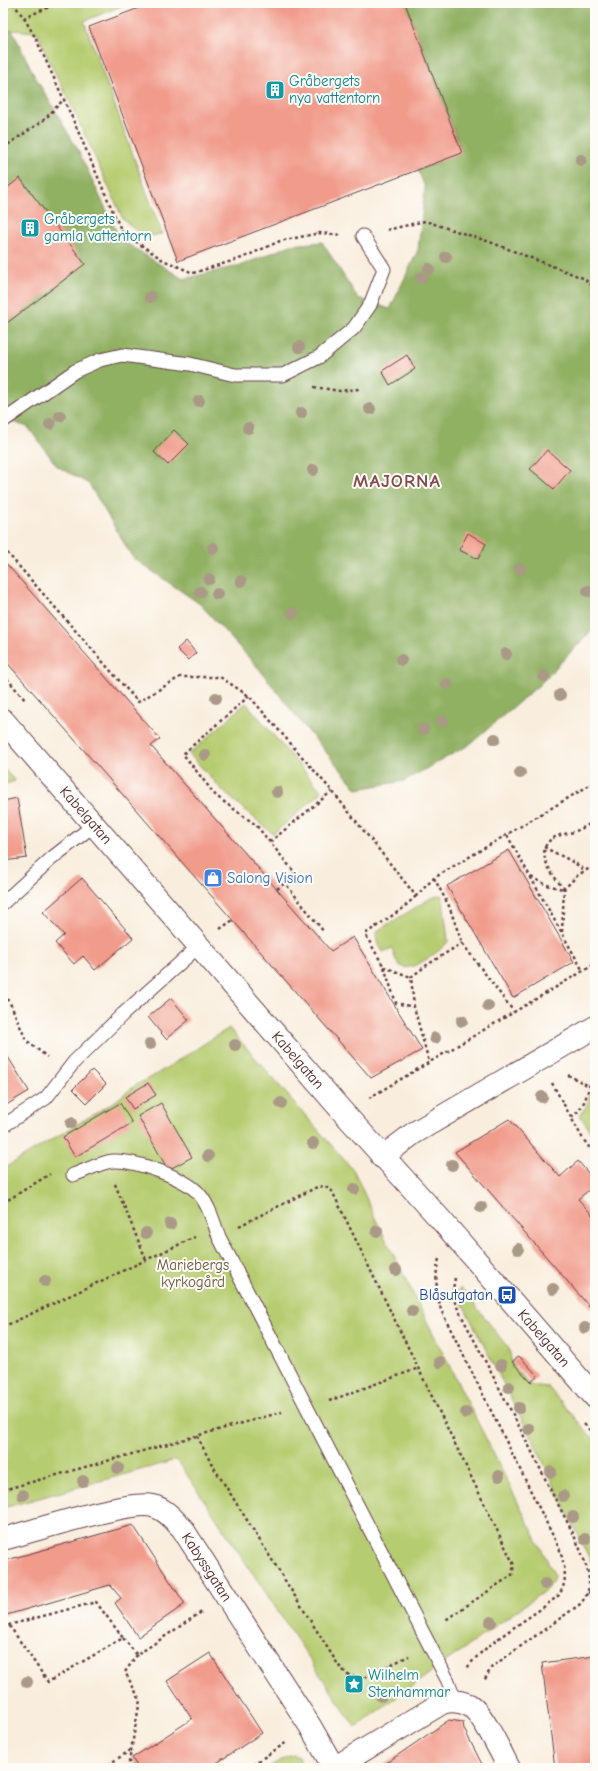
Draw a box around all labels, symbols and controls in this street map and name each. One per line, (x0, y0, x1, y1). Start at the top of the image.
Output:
place label: Gråbergets nya vattentorn (289, 72, 380, 107)
building icon: Gråbergets nya vattentorn (264, 79, 286, 101)
place label: Gråbergets gamla vattentorn (44, 210, 152, 245)
building icon: Gråbergets gamla vattentorn (19, 217, 41, 239)
district label: MAJORNA (353, 470, 441, 492)
street label: Kabelgatan (56, 782, 116, 848)
shop icon: Salong Vision (202, 867, 224, 889)
place label: Salong Vision (227, 869, 313, 887)
street label: Kabelgatan (268, 1027, 328, 1093)
park label: Mariebergs kyrkogård (157, 1256, 229, 1291)
bus stop icon: Blåsutgatan (496, 1284, 518, 1306)
place label: Blåsutgatan (419, 1286, 493, 1304)
street label: Kabelgatan (514, 1305, 574, 1371)
street label: Kabyssgatan (178, 1529, 236, 1605)
place label: Wilhelm Stenhammar (368, 1666, 450, 1701)
place icon: Wilhelm Stenhammar (343, 1673, 365, 1695)

